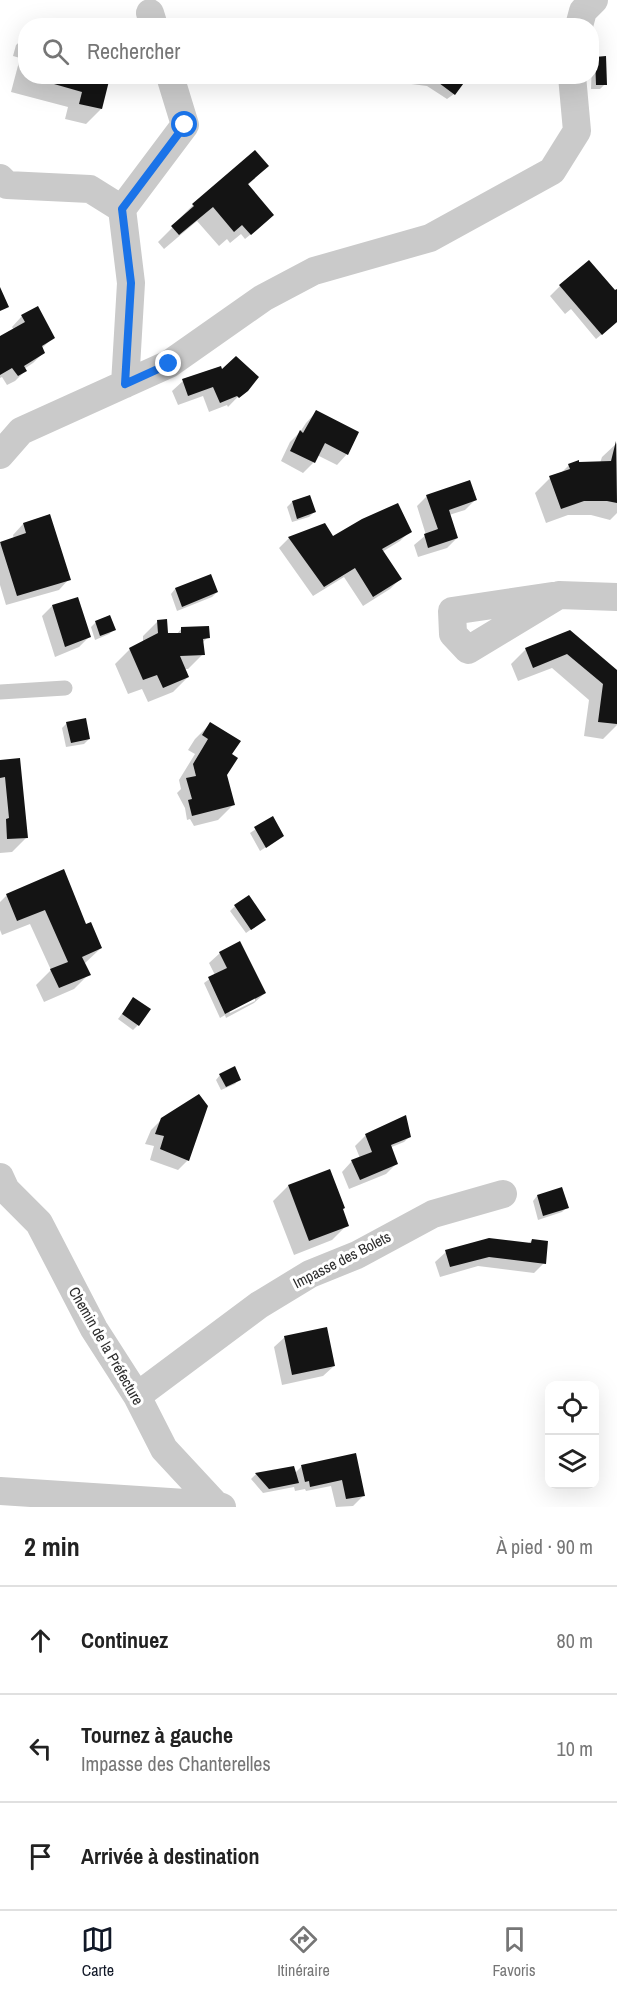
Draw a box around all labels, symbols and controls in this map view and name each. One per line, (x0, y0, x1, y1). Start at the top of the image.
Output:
search box (18, 18, 599, 84)
icon: search (39, 35, 72, 68)
text: Rechercher (87, 36, 180, 66)
route start (171, 111, 197, 137)
route end (155, 350, 181, 376)
street label: Impasse des Bolets (289, 1226, 394, 1293)
street label: Chemin de la Préfecture (64, 1283, 149, 1409)
map controls (545, 1381, 599, 1489)
button: locate (545, 1381, 599, 1435)
button: layers (545, 1435, 599, 1489)
text: 2 min (24, 1529, 80, 1564)
text: À pied · 90 m (496, 1533, 593, 1560)
icon: ahead (24, 1624, 57, 1657)
text: Continuez (81, 1625, 168, 1655)
text: 80 m (557, 1627, 593, 1654)
text: Tournez à gauche (81, 1720, 233, 1750)
icon: left (24, 1732, 57, 1765)
text: 10 m (557, 1735, 593, 1762)
text: Impasse des Chanterelles (81, 1750, 271, 1777)
icon: arrive (24, 1840, 57, 1873)
text: Arrivée à destination (81, 1841, 259, 1871)
tab: Carte (81, 1923, 114, 1981)
tab: Itinéraire (277, 1923, 330, 1981)
tab: Favoris (492, 1923, 536, 1981)

